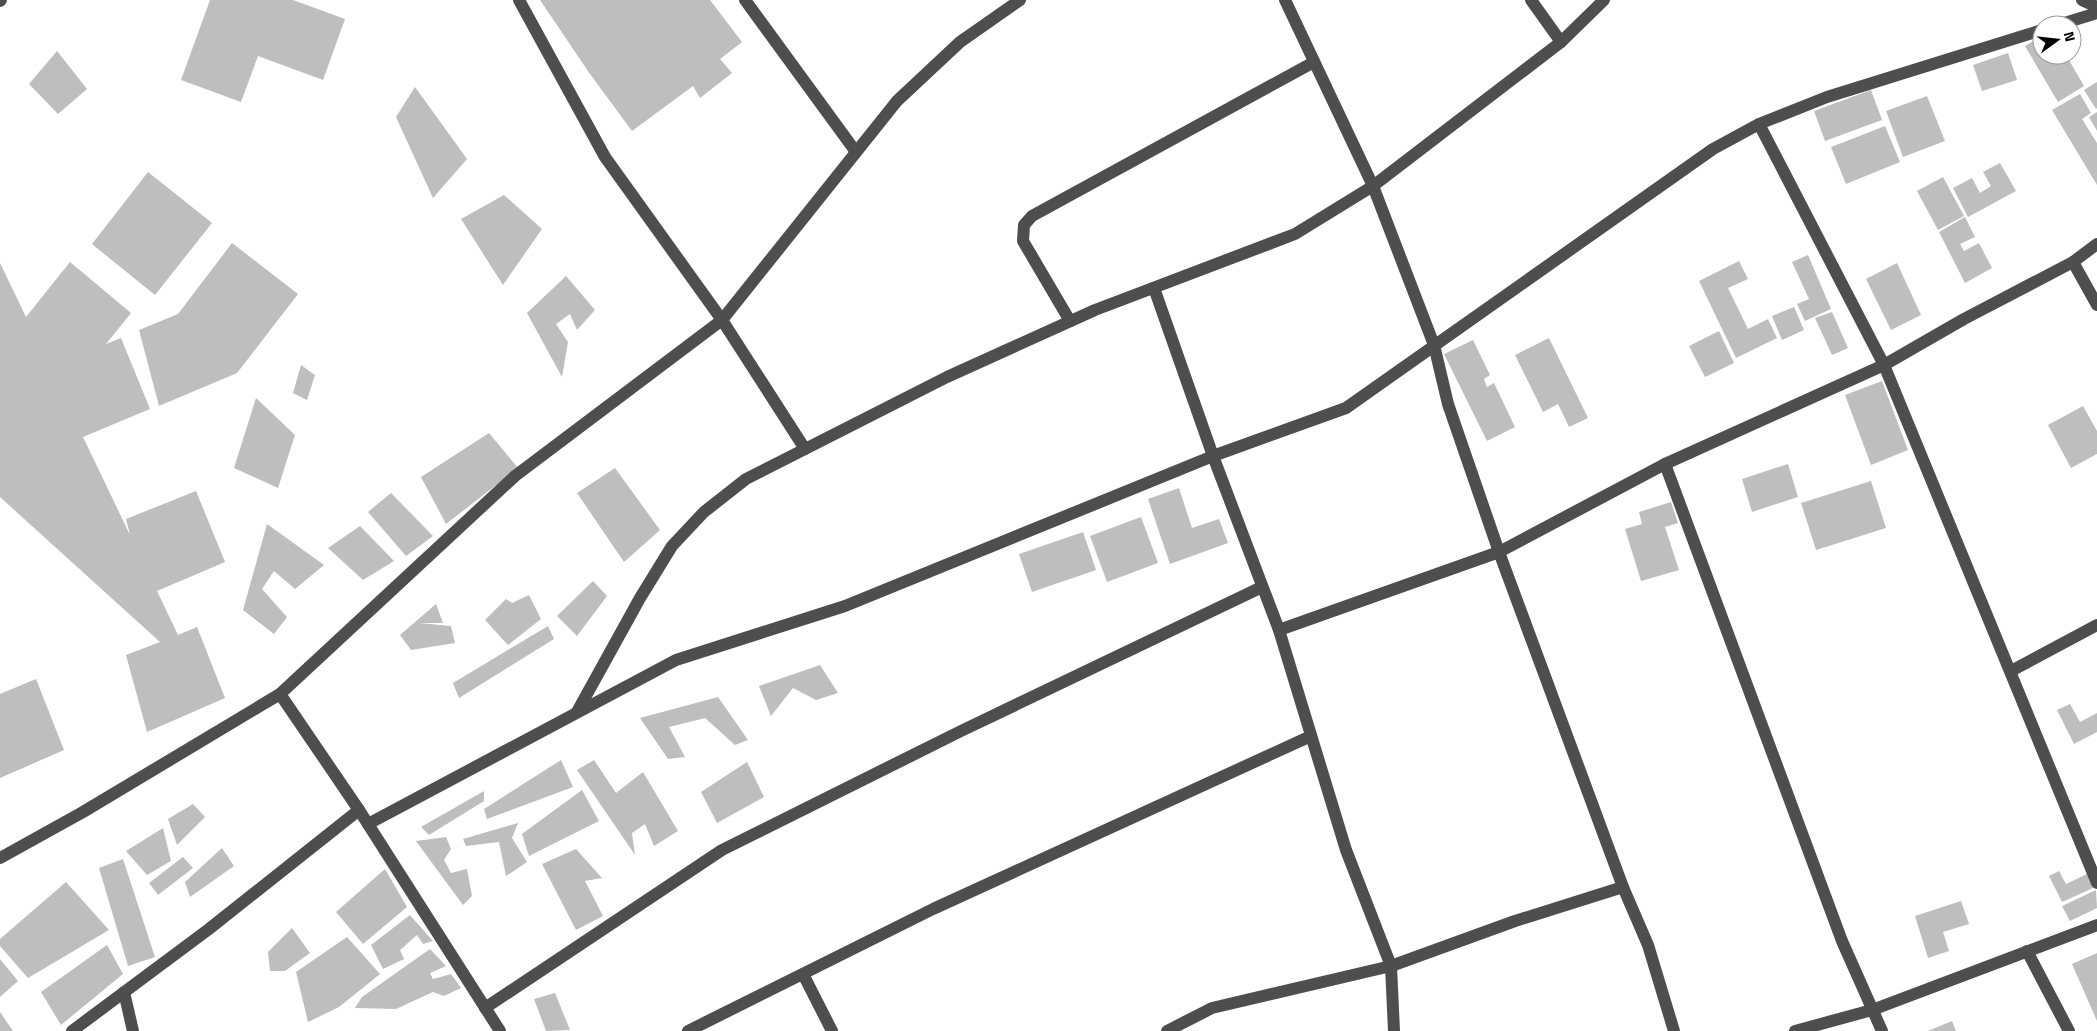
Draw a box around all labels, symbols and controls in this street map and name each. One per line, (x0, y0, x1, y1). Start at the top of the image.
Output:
north arrow (2032, 15, 2082, 65)
text: N (2059, 29, 2081, 44)

